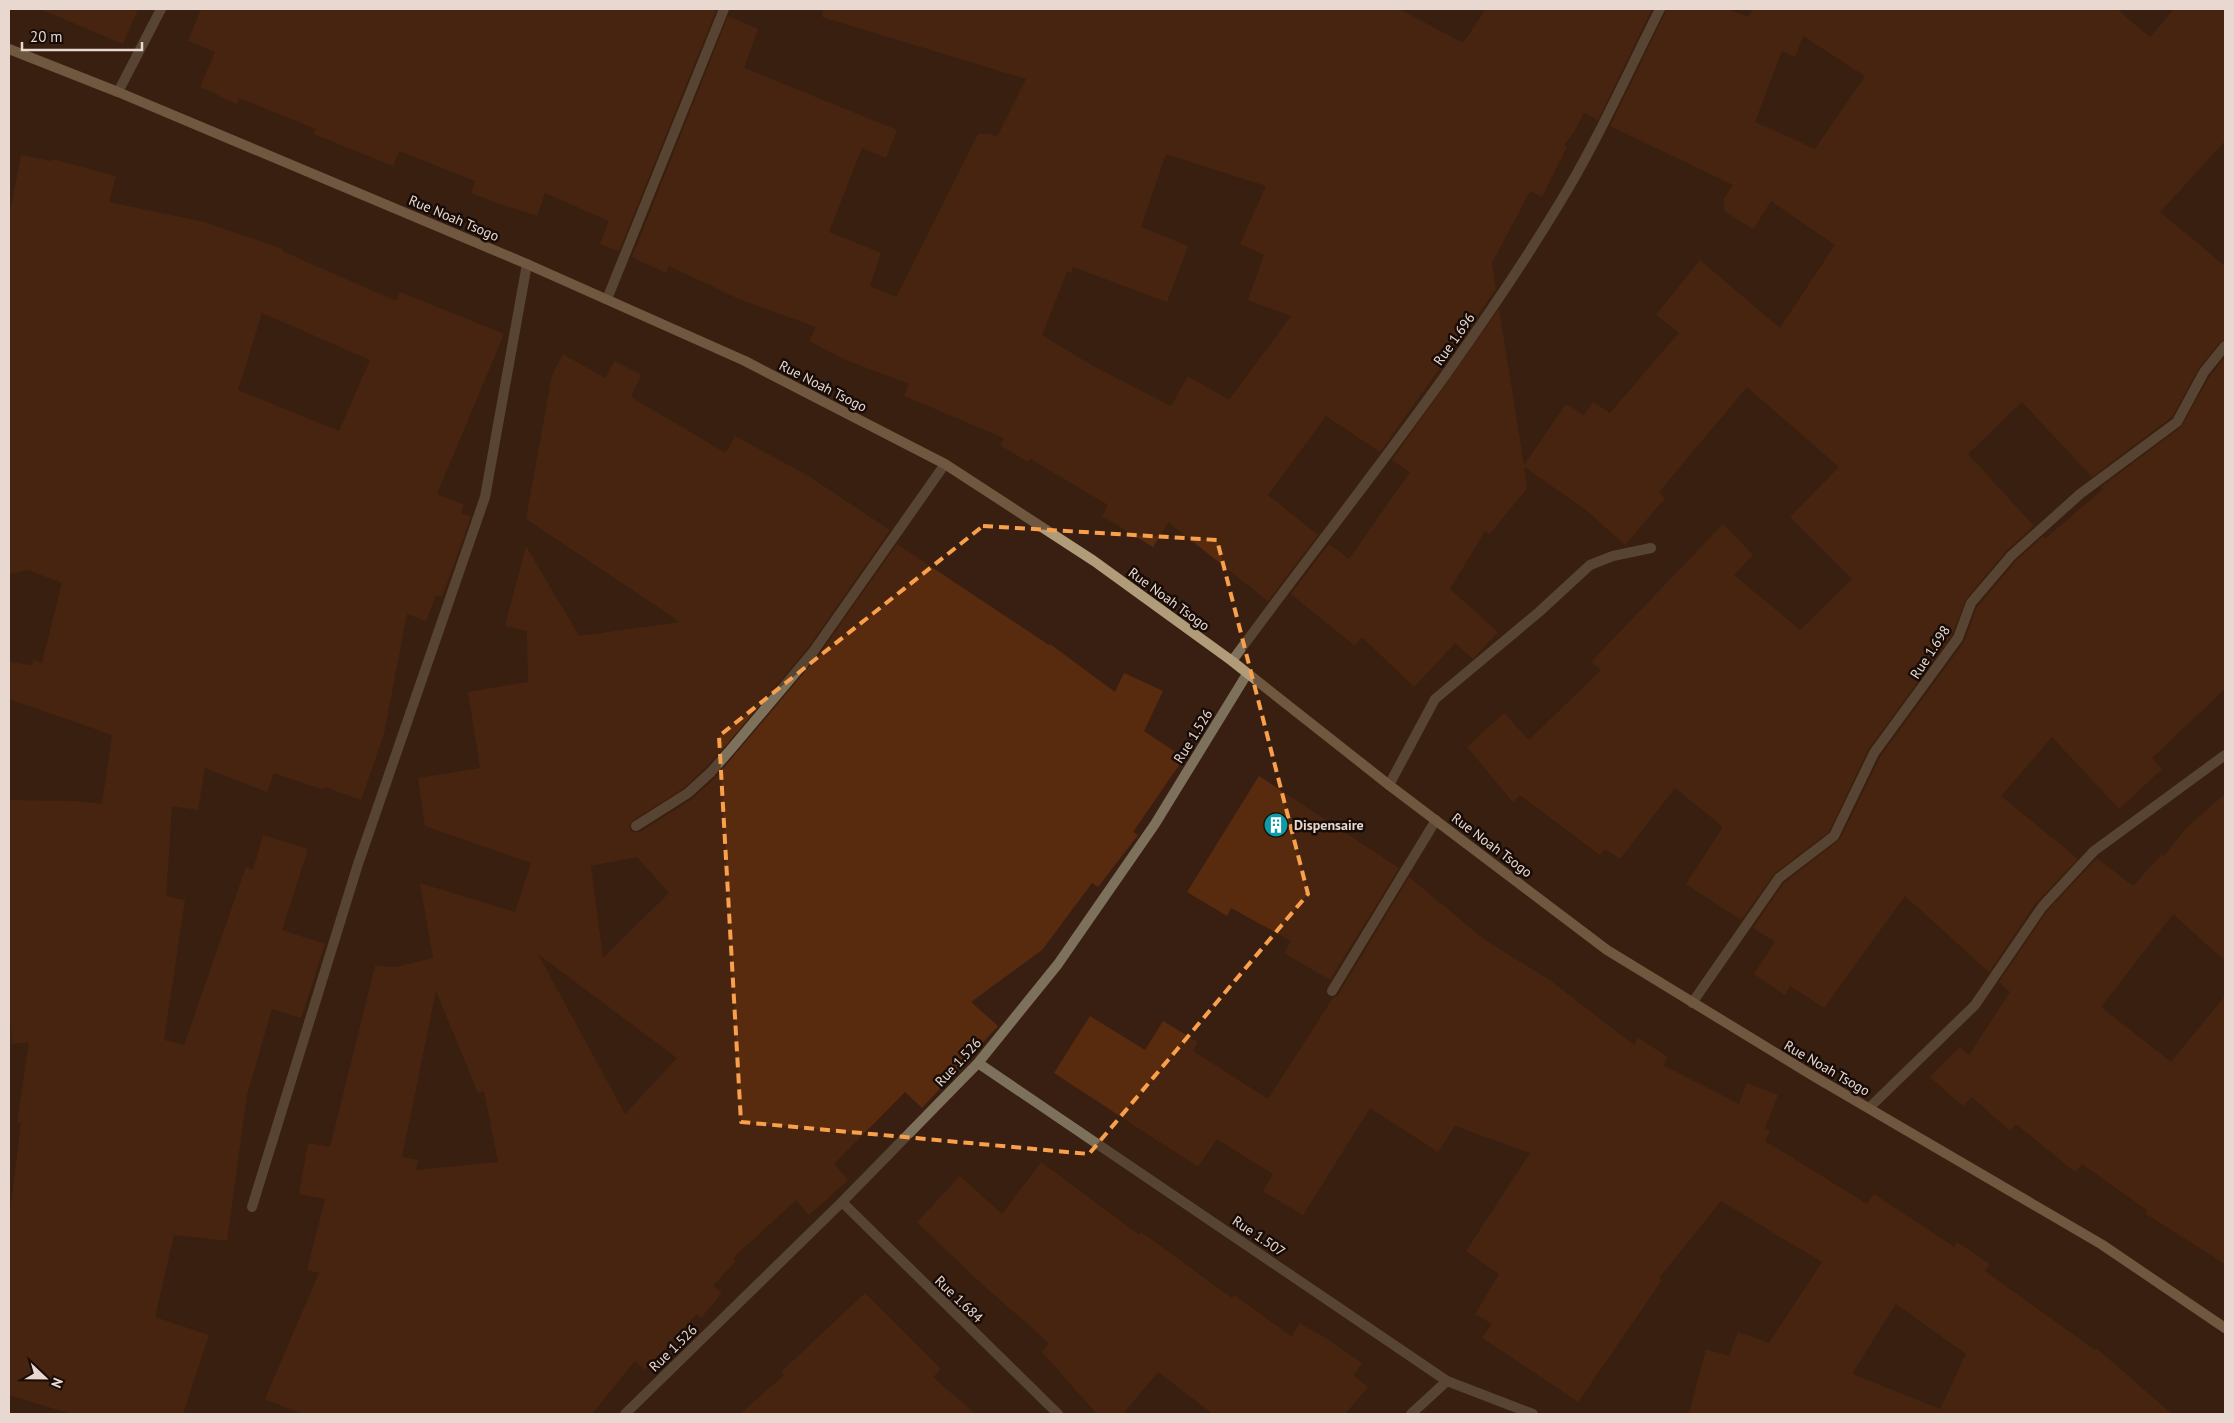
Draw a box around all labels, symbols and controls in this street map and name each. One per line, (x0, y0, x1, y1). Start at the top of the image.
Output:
scale bar (22, 20, 142, 52)
text: 20 m (30, 27, 63, 46)
street label: Rue Noah Tsogo (406, 191, 502, 245)
street label: Rue 1.696 (1429, 309, 1479, 369)
street label: Rue Noah Tsogo (776, 356, 870, 416)
street label: Rue Noah Tsogo (1125, 563, 1213, 635)
street label: Rue 1.698 (1906, 622, 1954, 682)
street label: Rue 1.526 (1169, 706, 1217, 766)
street label: Rue Noah Tsogo (1448, 809, 1536, 881)
building icon: Dispensaire (1263, 812, 1289, 838)
place label: Dispensaire (1294, 816, 1364, 834)
street label: Rue 1.526 (931, 1034, 985, 1090)
street label: Rue Noah Tsogo (1781, 1036, 1873, 1100)
street label: Rue 1.507 (1229, 1212, 1289, 1260)
street label: Rue 1.684 (931, 1272, 987, 1327)
street label: Rue 1.526 (645, 1321, 701, 1375)
north arrow (20, 1353, 70, 1403)
text: N (47, 1375, 67, 1391)

